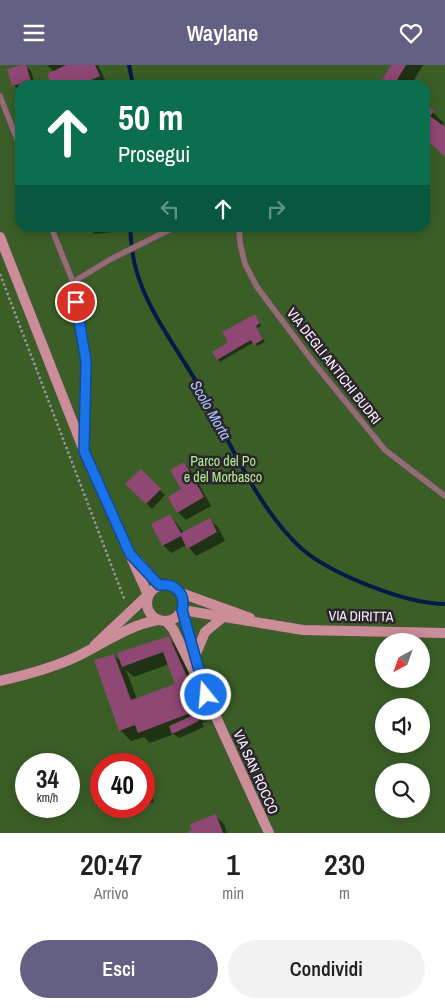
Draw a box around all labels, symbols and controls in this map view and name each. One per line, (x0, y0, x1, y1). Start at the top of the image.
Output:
text: Waylane (187, 18, 258, 48)
icon: menu (20, 19, 48, 47)
icon: heart (397, 19, 425, 47)
text: 50 m (118, 94, 183, 141)
icon: ahead (35, 100, 100, 165)
text: Prosegui (118, 139, 190, 169)
icon: left (156, 195, 184, 223)
icon: ahead (209, 195, 237, 223)
icon: right (262, 195, 290, 223)
pin (55, 281, 97, 323)
icon: arrive (62, 288, 90, 316)
street label: VIA DEGLI ANTICHI BUDRI (283, 304, 385, 428)
water label: Scolo Morta (185, 376, 237, 444)
park label: Parco del Po e del Morbasco (184, 452, 262, 486)
street label: VIA DIRITTA (328, 606, 394, 626)
north arrow (375, 633, 430, 687)
map controls (375, 633, 430, 818)
position arrow (179, 668, 231, 720)
button: sound (375, 698, 430, 753)
street label: VIA SAN ROCCO (229, 727, 283, 817)
speed limit sign: 40 (90, 753, 155, 818)
text: 34 (36, 762, 59, 796)
button: search (375, 763, 430, 818)
text: km/h (37, 790, 58, 806)
text: 20:47 (80, 844, 142, 884)
text: 1 (226, 844, 240, 884)
text: 230 (324, 844, 365, 884)
text: Arrivo (94, 882, 129, 904)
text: min (222, 882, 244, 904)
text: m (339, 882, 350, 904)
button: Esci (20, 940, 218, 998)
button: Condividi (228, 940, 425, 998)

